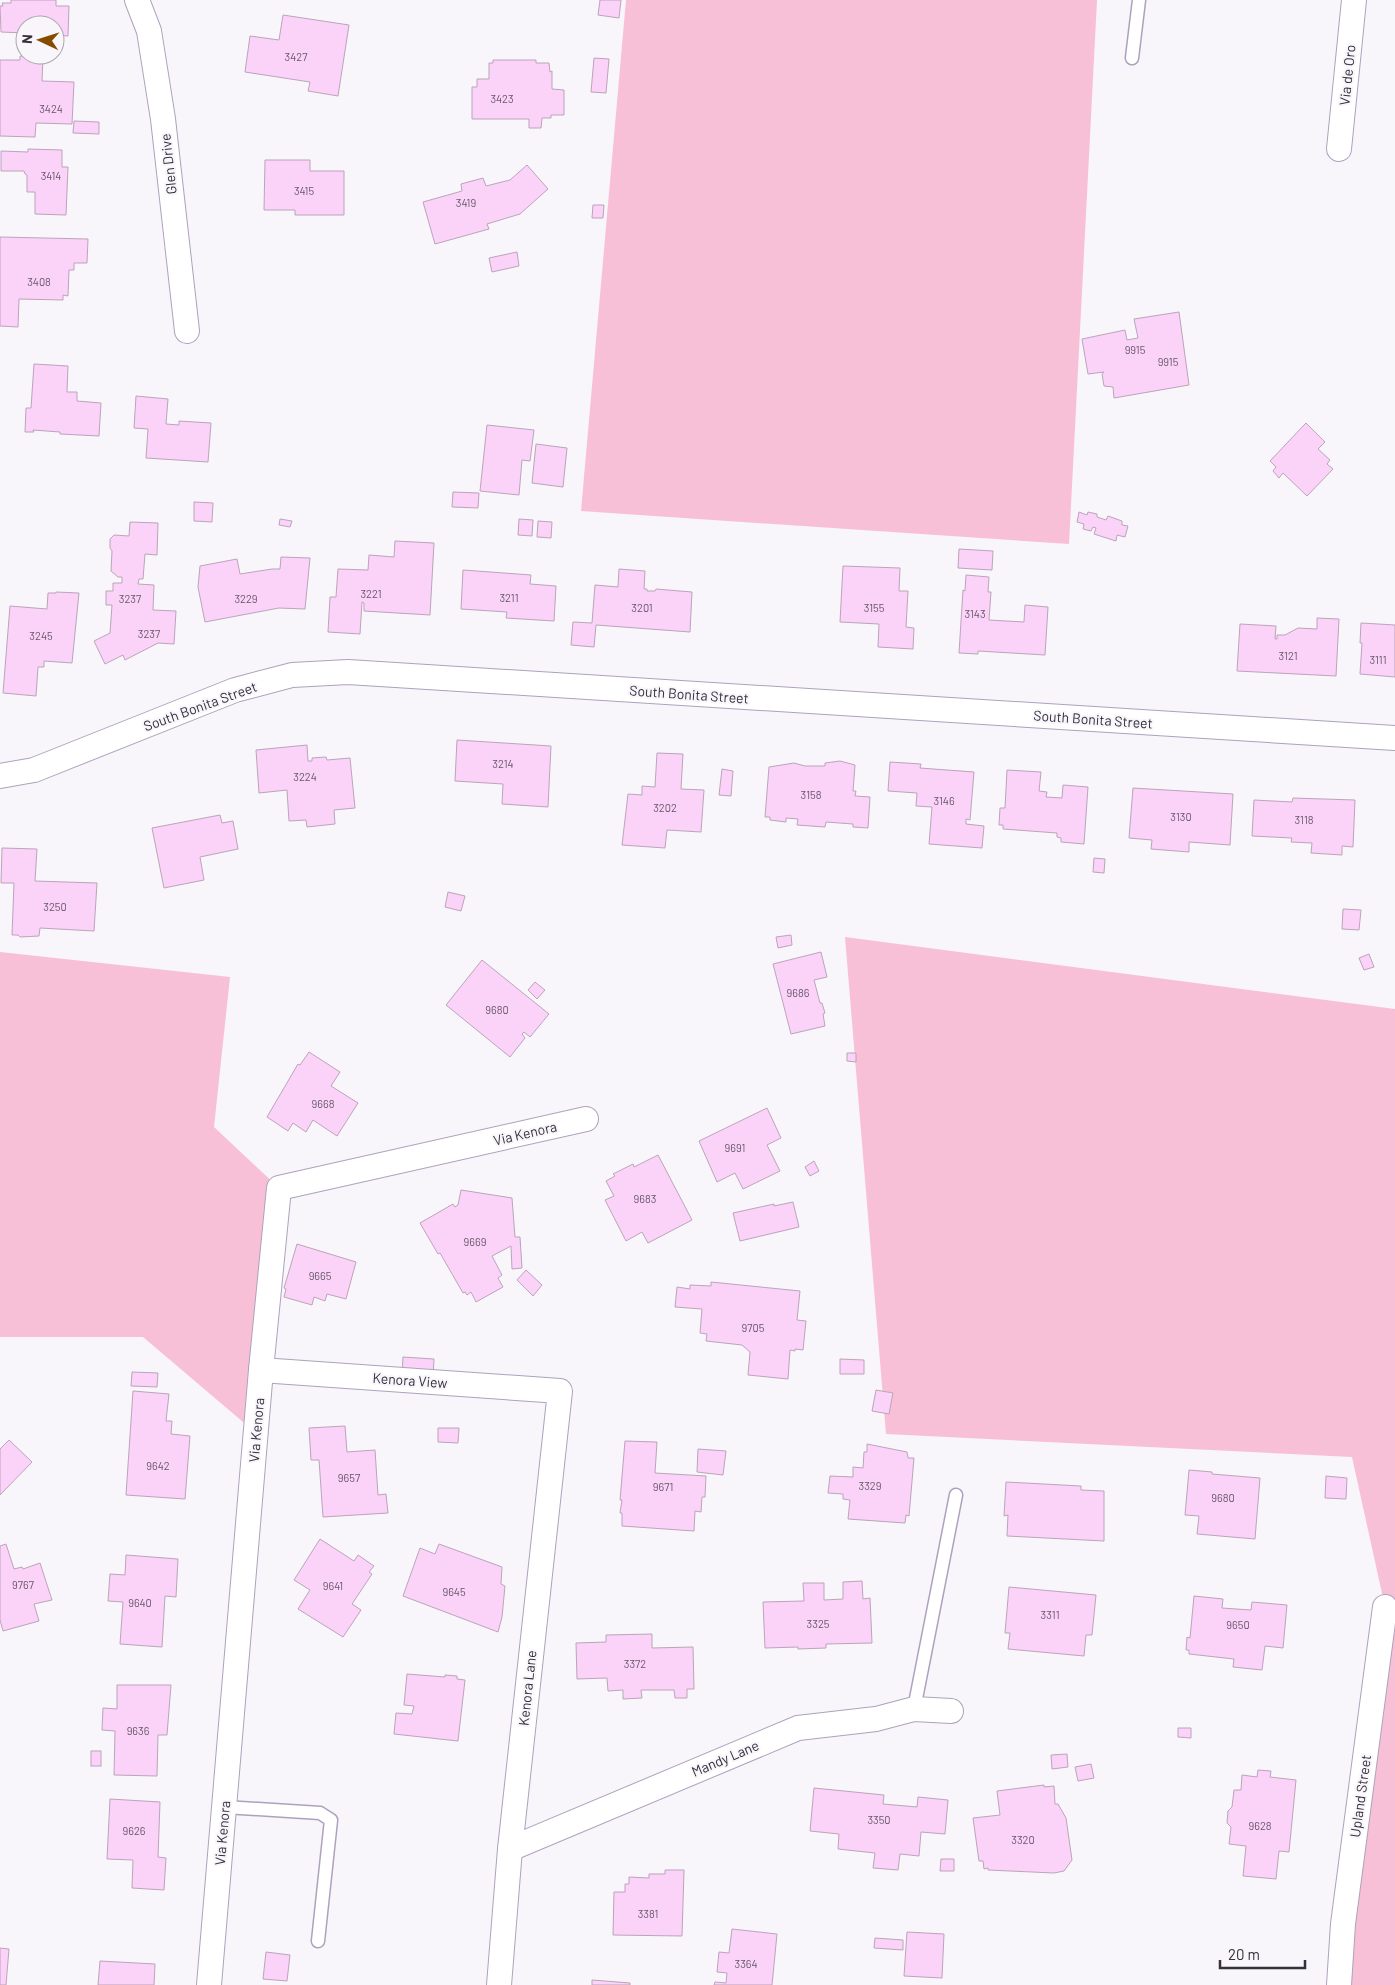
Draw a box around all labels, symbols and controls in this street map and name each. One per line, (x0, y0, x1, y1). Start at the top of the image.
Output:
north arrow (15, 15, 65, 65)
text: N (18, 34, 35, 44)
street label: Via de Oro (1335, 44, 1359, 106)
house number: 3427 (285, 50, 307, 63)
house number: 3423 (490, 92, 514, 105)
house number: 3424 (39, 102, 63, 115)
street label: Glen Drive (156, 133, 180, 195)
house number: 3414 (41, 169, 61, 182)
house number: 3415 (294, 184, 314, 197)
house number: 3419 (456, 196, 476, 209)
house number: 3408 (27, 275, 51, 288)
house number: 9915 (1125, 343, 1146, 356)
house number: 9915 (1158, 355, 1179, 368)
house number: 3221 (360, 587, 382, 600)
house number: 3211 (499, 591, 519, 604)
house number: 3237 (119, 592, 141, 605)
house number: 3229 (234, 592, 258, 605)
house number: 3201 (631, 601, 653, 614)
house number: 3155 (864, 601, 885, 614)
house number: 3143 (964, 607, 986, 620)
house number: 3237 (138, 627, 160, 640)
house number: 3245 (29, 629, 53, 642)
house number: 3121 (1278, 649, 1298, 662)
house number: 3111 (1369, 653, 1387, 666)
street label: South Bonita Street (141, 678, 259, 734)
street label: South Bonita Street (629, 681, 749, 707)
street label: South Bonita Street (1033, 706, 1153, 732)
house number: 3214 (492, 757, 514, 770)
house number: 3224 (293, 770, 317, 783)
house number: 3158 (801, 788, 822, 801)
house number: 3146 (933, 794, 955, 807)
house number: 3202 (653, 801, 677, 814)
house number: 3130 (1170, 810, 1192, 823)
house number: 3118 (1294, 813, 1314, 826)
house number: 3250 (43, 900, 67, 913)
house number: 9686 (787, 986, 810, 999)
house number: 9680 (485, 1003, 509, 1016)
house number: 9668 (312, 1097, 335, 1110)
street label: Via Kenora (491, 1117, 559, 1149)
house number: 9691 (725, 1141, 745, 1154)
house number: 9683 (634, 1192, 656, 1205)
house number: 9669 (464, 1235, 487, 1248)
house number: 9665 (309, 1269, 332, 1282)
house number: 9705 (742, 1321, 765, 1334)
street label: Kenora View (372, 1369, 448, 1391)
street label: Via Kenora (245, 1397, 267, 1463)
house number: 9642 (146, 1459, 170, 1472)
house number: 9657 (338, 1471, 360, 1484)
house number: 3329 (859, 1479, 882, 1492)
house number: 9671 (653, 1480, 673, 1493)
house number: 9680 (1211, 1491, 1235, 1504)
house number: 9767 (12, 1578, 34, 1591)
house number: 9641 (323, 1579, 343, 1592)
house number: 9645 (442, 1585, 466, 1598)
house number: 9640 (128, 1596, 152, 1609)
house number: 3311 (1041, 1608, 1060, 1621)
house number: 3325 (807, 1617, 830, 1630)
house number: 9650 (1226, 1618, 1250, 1631)
street label: Kenora Lane (515, 1649, 539, 1727)
house number: 3372 (624, 1657, 646, 1670)
house number: 9636 (127, 1724, 150, 1737)
street label: Mandy Lane (689, 1736, 761, 1780)
street label: Upland Street (1346, 1754, 1374, 1838)
street label: Via Kenora (211, 1800, 233, 1866)
house number: 3350 (867, 1813, 891, 1826)
house number: 9628 (1248, 1819, 1272, 1832)
house number: 9626 (123, 1824, 146, 1837)
house number: 3320 (1011, 1833, 1035, 1846)
house number: 3381 (638, 1907, 658, 1920)
scale bar (1220, 1938, 1305, 1970)
text: 20 m (1228, 1945, 1260, 1963)
house number: 3364 (734, 1957, 758, 1970)

